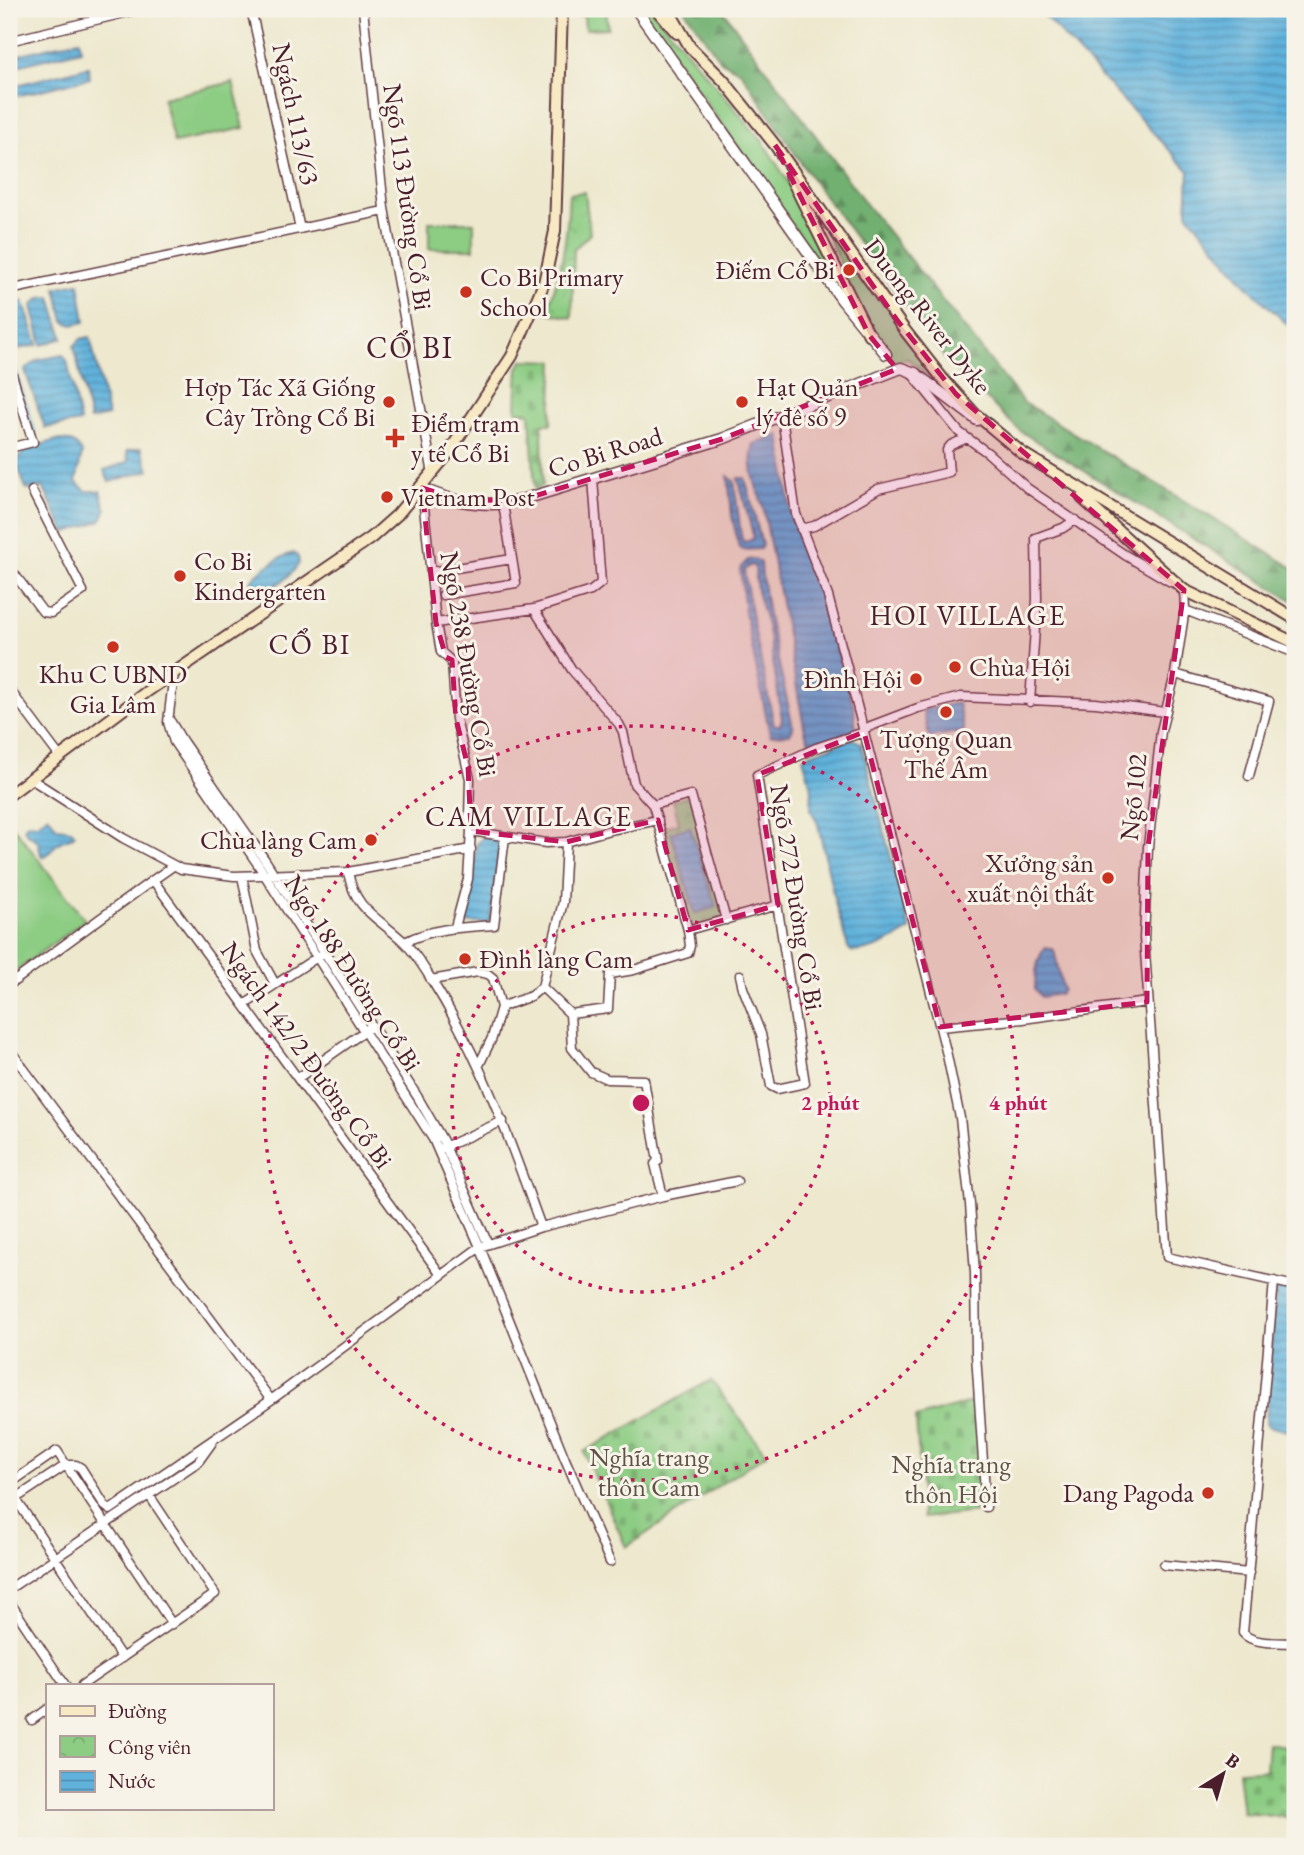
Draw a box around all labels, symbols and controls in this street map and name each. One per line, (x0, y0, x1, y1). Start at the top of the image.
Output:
street label: Ngách 113/63 (264, 40, 328, 188)
street label: Ngõ 113 Đường Cổ Bi (375, 82, 441, 312)
street label: Duong River Dyke (856, 231, 1000, 401)
place label: Điếm Cổ Bi (715, 253, 835, 287)
place label: Co Bi Primary School (480, 260, 624, 324)
marker: Điếm Cổ Bi (841, 262, 857, 278)
marker: Co Bi Primary School (458, 284, 474, 300)
district label: CỔ BI (366, 328, 454, 367)
place label: Hợp Tác Xã Giống Cây Trồng Cổ Bi (184, 370, 376, 434)
place label: Hạt Quản lý đê số 9 (756, 370, 859, 434)
marker: Hợp Tác Xã Giống Cây Trồng Cổ Bi (381, 394, 397, 410)
marker: Hạt Quản lý đê số 9 (734, 394, 750, 410)
place label: Điểm trạm y tế Cổ Bi (411, 406, 520, 470)
street label: Co Bi Road (544, 418, 667, 485)
marker: Điểm trạm y tế Cổ Bi (385, 428, 405, 448)
place label: Vietnam Post (401, 480, 535, 514)
marker: Vietnam Post (379, 489, 395, 505)
place label: Co Bi Kindergarten (194, 544, 326, 608)
street label: Ngõ 238 Đường Cổ Bi (432, 549, 506, 779)
marker: Co Bi Kindergarten (172, 568, 188, 584)
district label: HOI VILLAGE (870, 597, 1066, 633)
district label: CỔ BI (269, 626, 351, 662)
marker: Khu C UBND Gia Lâm (105, 639, 121, 655)
place label: Chùa Hội (969, 650, 1070, 684)
place label: Khu C UBND Gia Lâm (39, 657, 187, 721)
marker: Chùa Hội (947, 659, 963, 675)
place label: Đình Hội (803, 662, 902, 696)
marker: Đình Hội (908, 671, 924, 687)
marker: Tượng Quan Thế Âm (938, 704, 954, 720)
place label: Tượng Quan Thế Âm (879, 722, 1013, 786)
street label: Ngõ 102 (1112, 751, 1155, 842)
street label: Ngõ 272 Đường Cổ Bi (762, 782, 832, 1012)
district label: CAM VILLAGE (425, 798, 633, 834)
place label: Chùa làng Cam (200, 823, 357, 857)
marker: Chùa làng Cam (363, 832, 379, 848)
place label: Xưởng sản xuất nội thất (967, 846, 1094, 910)
street label: Ngõ 188 Đường Cổ Bi (277, 868, 429, 1078)
marker: Xưởng sản xuất nội thất (1100, 870, 1116, 886)
street label: Ngách 142/2 Đường Cổ Bi (213, 935, 401, 1175)
place label: Đình làng Cam (479, 942, 633, 976)
marker: Đình làng Cam (457, 951, 473, 967)
text: 2 phút (801, 1089, 859, 1116)
text: 4 phút (989, 1089, 1047, 1116)
centre of rings (629, 1091, 653, 1115)
park label: Nghĩa trang thôn Cam (589, 1440, 709, 1504)
park label: Nghĩa trang thôn Hội (891, 1447, 1011, 1511)
place label: Dang Pagoda (1063, 1476, 1195, 1510)
marker: Dang Pagoda (1200, 1485, 1216, 1501)
legend (46, 1684, 273, 1810)
text: Đường (108, 1697, 167, 1724)
text: Công viên (108, 1733, 191, 1760)
north arrow (1188, 1740, 1258, 1810)
text: B (1221, 1747, 1245, 1774)
text: Nước (108, 1767, 156, 1794)

